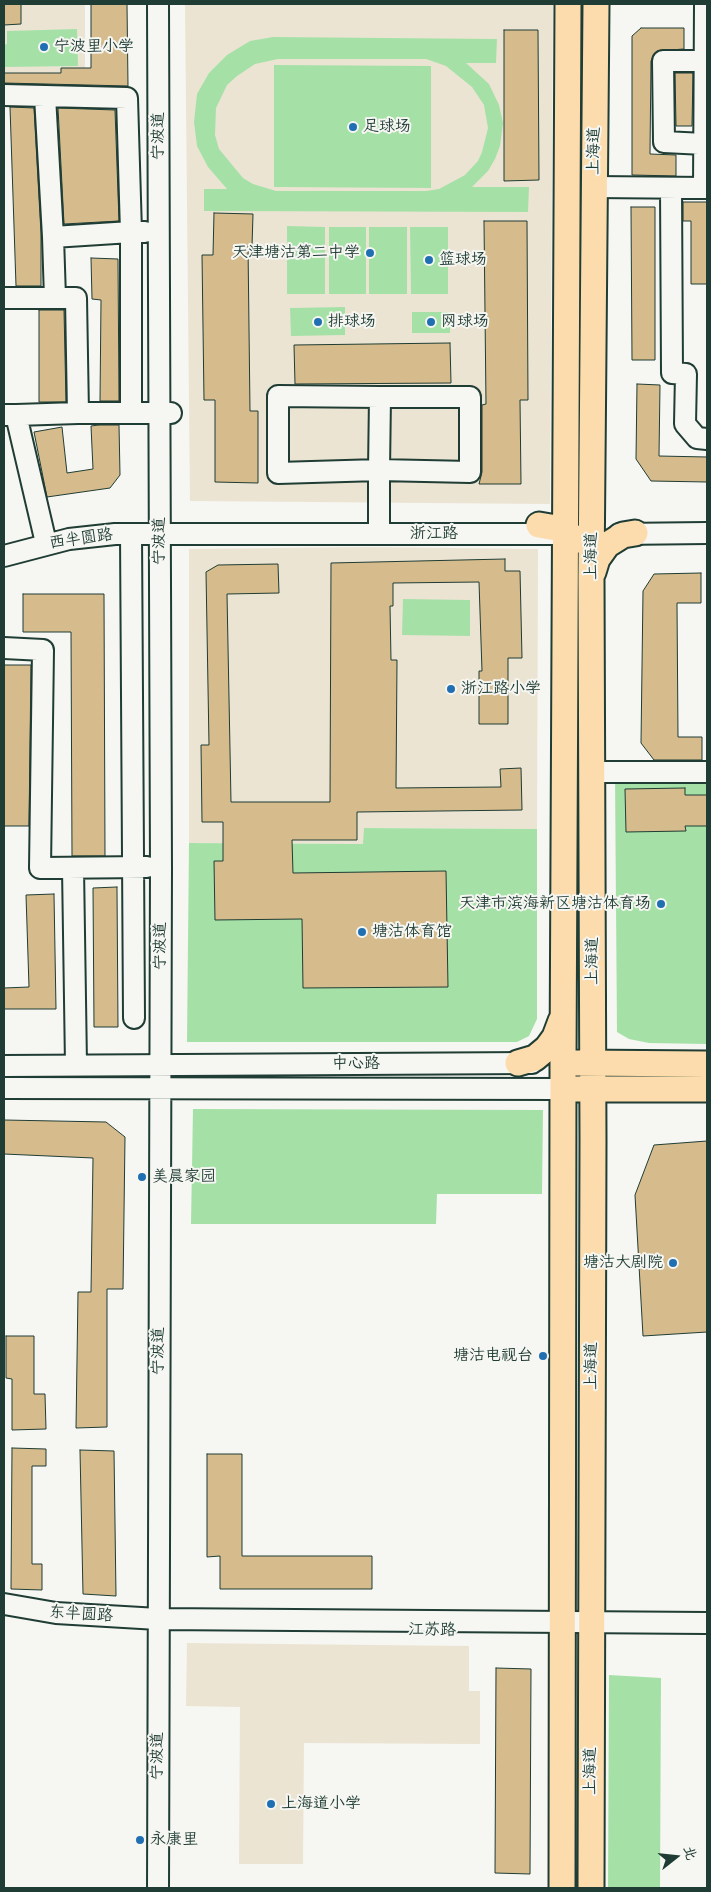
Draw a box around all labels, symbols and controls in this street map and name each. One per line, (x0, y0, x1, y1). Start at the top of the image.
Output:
place label: 宁波里小学 (54, 37, 134, 57)
marker: 宁波里小学 (38, 41, 50, 53)
street label: 宁波道 (149, 112, 169, 160)
place label: 足球场 (363, 117, 411, 137)
marker: 足球场 (347, 121, 359, 133)
street label: 上海道 (584, 127, 604, 175)
place label: 天津塘沽第二中学 (232, 243, 360, 263)
marker: 天津塘沽第二中学 (364, 247, 376, 259)
place label: 篮球场 (439, 250, 487, 270)
marker: 篮球场 (423, 254, 435, 266)
place label: 排球场 (328, 312, 376, 332)
place label: 网球场 (441, 312, 489, 332)
marker: 排球场 (312, 316, 324, 328)
marker: 网球场 (425, 316, 437, 328)
street label: 宁波道 (150, 517, 170, 565)
street label: 浙江路 (410, 524, 458, 544)
street label: 西半圆路 (48, 525, 114, 553)
street label: 上海道 (582, 532, 602, 580)
place label: 浙江路小学 (461, 679, 541, 699)
marker: 浙江路小学 (445, 683, 457, 695)
place label: 天津市滨海新区塘沽体育场 (459, 894, 651, 914)
marker: 天津市滨海新区塘沽体育场 (655, 898, 667, 910)
street label: 宁波道 (151, 922, 171, 970)
place label: 塘沽体育馆 (372, 922, 452, 942)
marker: 塘沽体育馆 (356, 926, 368, 938)
street label: 上海道 (583, 937, 603, 985)
street label: 中心路 (332, 1054, 380, 1074)
place label: 美晨家园 (152, 1167, 216, 1187)
marker: 美晨家园 (136, 1171, 148, 1183)
place label: 塘沽大剧院 (583, 1253, 663, 1273)
marker: 塘沽大剧院 (667, 1257, 679, 1269)
street label: 宁波道 (149, 1327, 169, 1375)
street label: 上海道 (582, 1342, 602, 1390)
place label: 塘沽电视台 (453, 1346, 533, 1366)
marker: 塘沽电视台 (537, 1350, 549, 1362)
street label: 东半圆路 (48, 1602, 114, 1626)
street label: 江苏路 (408, 1620, 456, 1640)
street label: 宁波道 (148, 1732, 168, 1780)
street label: 上海道 (581, 1747, 601, 1795)
place label: 上海道小学 (281, 1794, 361, 1814)
marker: 上海道小学 (265, 1798, 277, 1810)
place label: 永康里 (150, 1830, 198, 1850)
north arrow (651, 1832, 701, 1882)
marker: 永康里 (134, 1834, 146, 1846)
text: 北 (679, 1843, 703, 1862)

